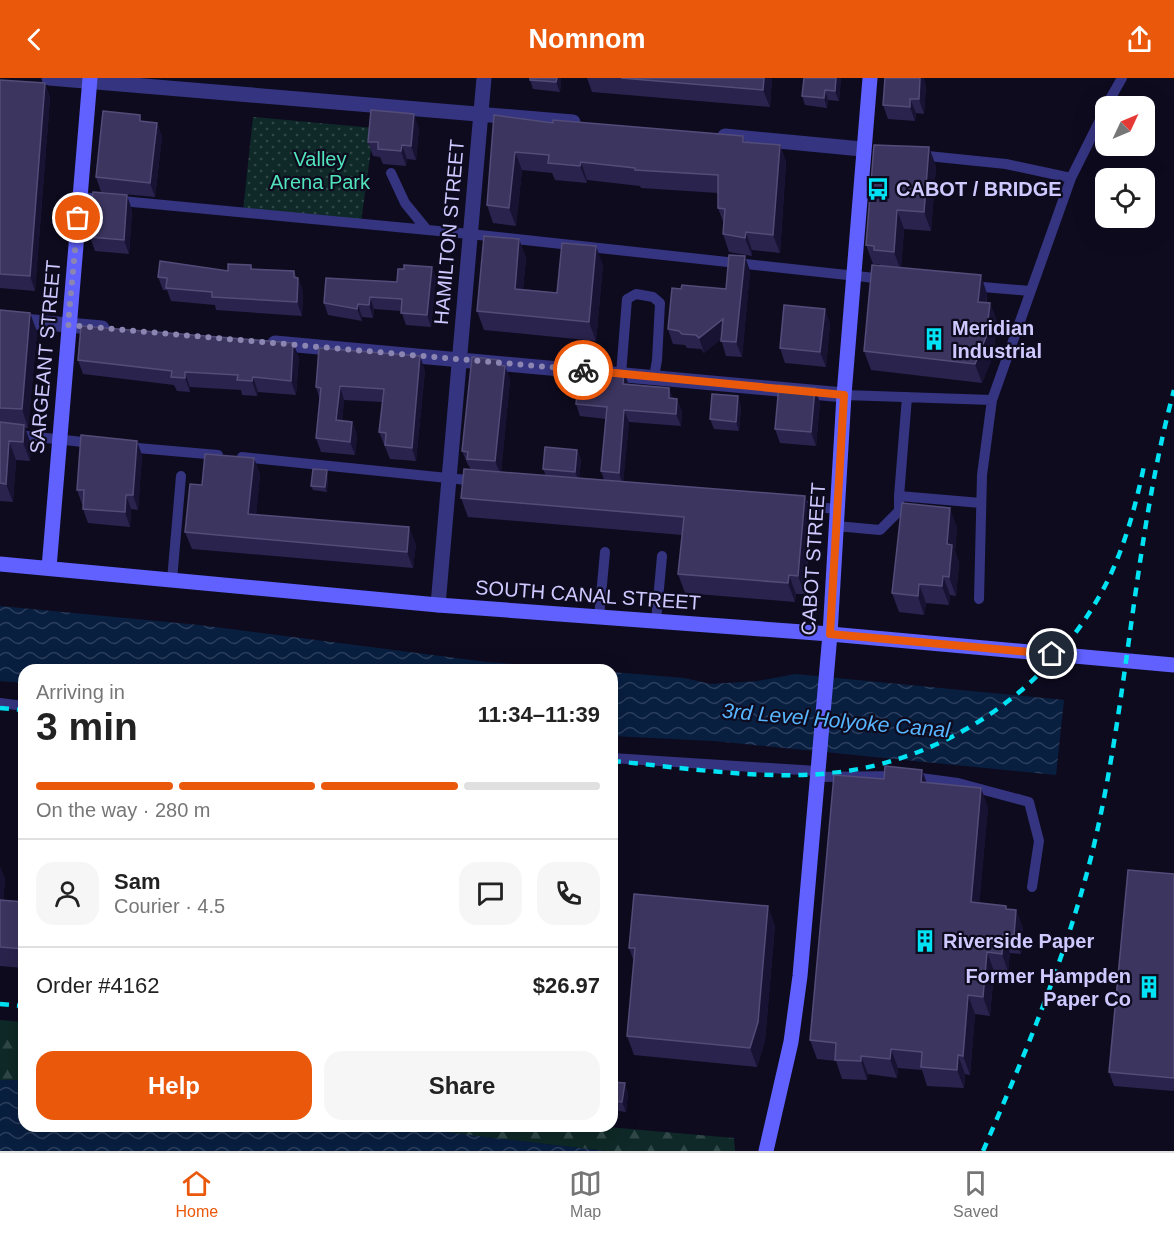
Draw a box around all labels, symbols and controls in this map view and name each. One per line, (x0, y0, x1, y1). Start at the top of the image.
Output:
icon: back (18, 23, 51, 56)
icon: share (1123, 23, 1156, 56)
text: Nomnom (529, 24, 646, 54)
north arrow (1095, 96, 1155, 156)
map controls (1095, 96, 1155, 228)
street label: HAMILTON STREET (430, 138, 468, 326)
park label: Valley Arena Park (270, 148, 371, 193)
button: locate (1095, 168, 1155, 228)
bus stop icon: CABOT / BRIDGE (865, 176, 891, 202)
place label: CABOT / BRIDGE (896, 178, 1062, 200)
pin (52, 192, 103, 243)
icon: bag (61, 201, 94, 234)
street label: SARGEANT STREET (26, 259, 64, 455)
place label: Meridian Industrial (952, 317, 1042, 362)
building icon: Meridian Industrial (921, 326, 947, 352)
courier (553, 340, 613, 400)
icon: bike (567, 354, 600, 387)
street label: CABOT STREET (797, 482, 829, 636)
street label: SOUTH CANAL STREET (475, 576, 701, 614)
pin (1026, 628, 1077, 679)
icon: home (1035, 637, 1068, 670)
text: Arriving in (36, 681, 125, 703)
water label: 3rd Level Holyoke Canal (721, 699, 952, 742)
text: 11:34–11:39 (478, 702, 600, 727)
text: 3 min (36, 705, 138, 748)
text: On the way · 280 m (36, 799, 211, 821)
button: person (36, 862, 99, 925)
button: chat (459, 862, 522, 925)
button: phone (537, 862, 600, 925)
text: Sam (114, 869, 160, 894)
text: Courier · 4.5 (114, 895, 225, 917)
building icon: Riverside Paper (912, 928, 938, 954)
place label: Riverside Paper (943, 930, 1094, 952)
place label: Former Hampden Paper Co (965, 965, 1131, 1010)
text: Order #4162 (36, 973, 160, 998)
text: $26.97 (533, 973, 600, 998)
building icon: Former Hampden Paper Co (1136, 974, 1162, 1000)
button: Help (36, 1051, 312, 1120)
button: Share (324, 1051, 600, 1120)
tab: Home (175, 1167, 218, 1221)
tab: Map (569, 1167, 602, 1221)
tab: Saved (953, 1167, 998, 1221)

